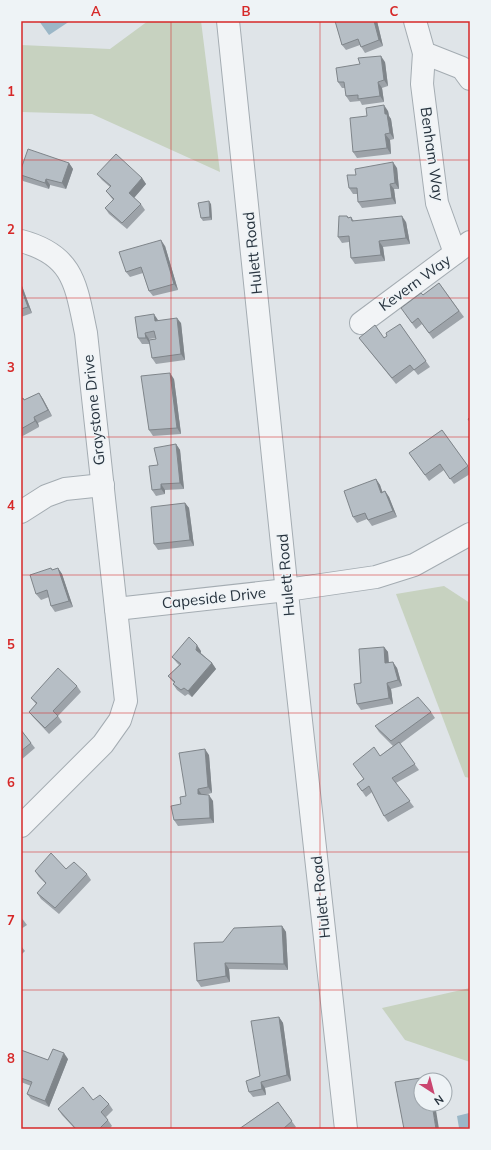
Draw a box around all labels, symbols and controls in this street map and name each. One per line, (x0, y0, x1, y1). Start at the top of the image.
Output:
text: A (91, 3, 101, 19)
text: B (242, 3, 251, 19)
text: C (390, 3, 399, 19)
text: 1 (7, 83, 15, 99)
street label: Benham Way (416, 106, 448, 202)
street label: Hulett Road (239, 211, 266, 295)
text: 2 (7, 221, 15, 237)
street label: Kevern Way (375, 250, 454, 315)
street label: Graystone Drive (78, 354, 109, 466)
text: 3 (7, 359, 15, 375)
text: 4 (7, 497, 15, 513)
street label: Hulett Road (272, 533, 299, 617)
street label: Capeside Drive (161, 583, 267, 612)
text: 5 (7, 636, 15, 652)
text: 6 (7, 774, 15, 790)
street label: Hulett Road (307, 855, 334, 939)
text: 7 (7, 912, 15, 928)
text: 8 (7, 1050, 15, 1066)
north arrow (413, 1072, 453, 1112)
text: N (431, 1092, 446, 1108)

